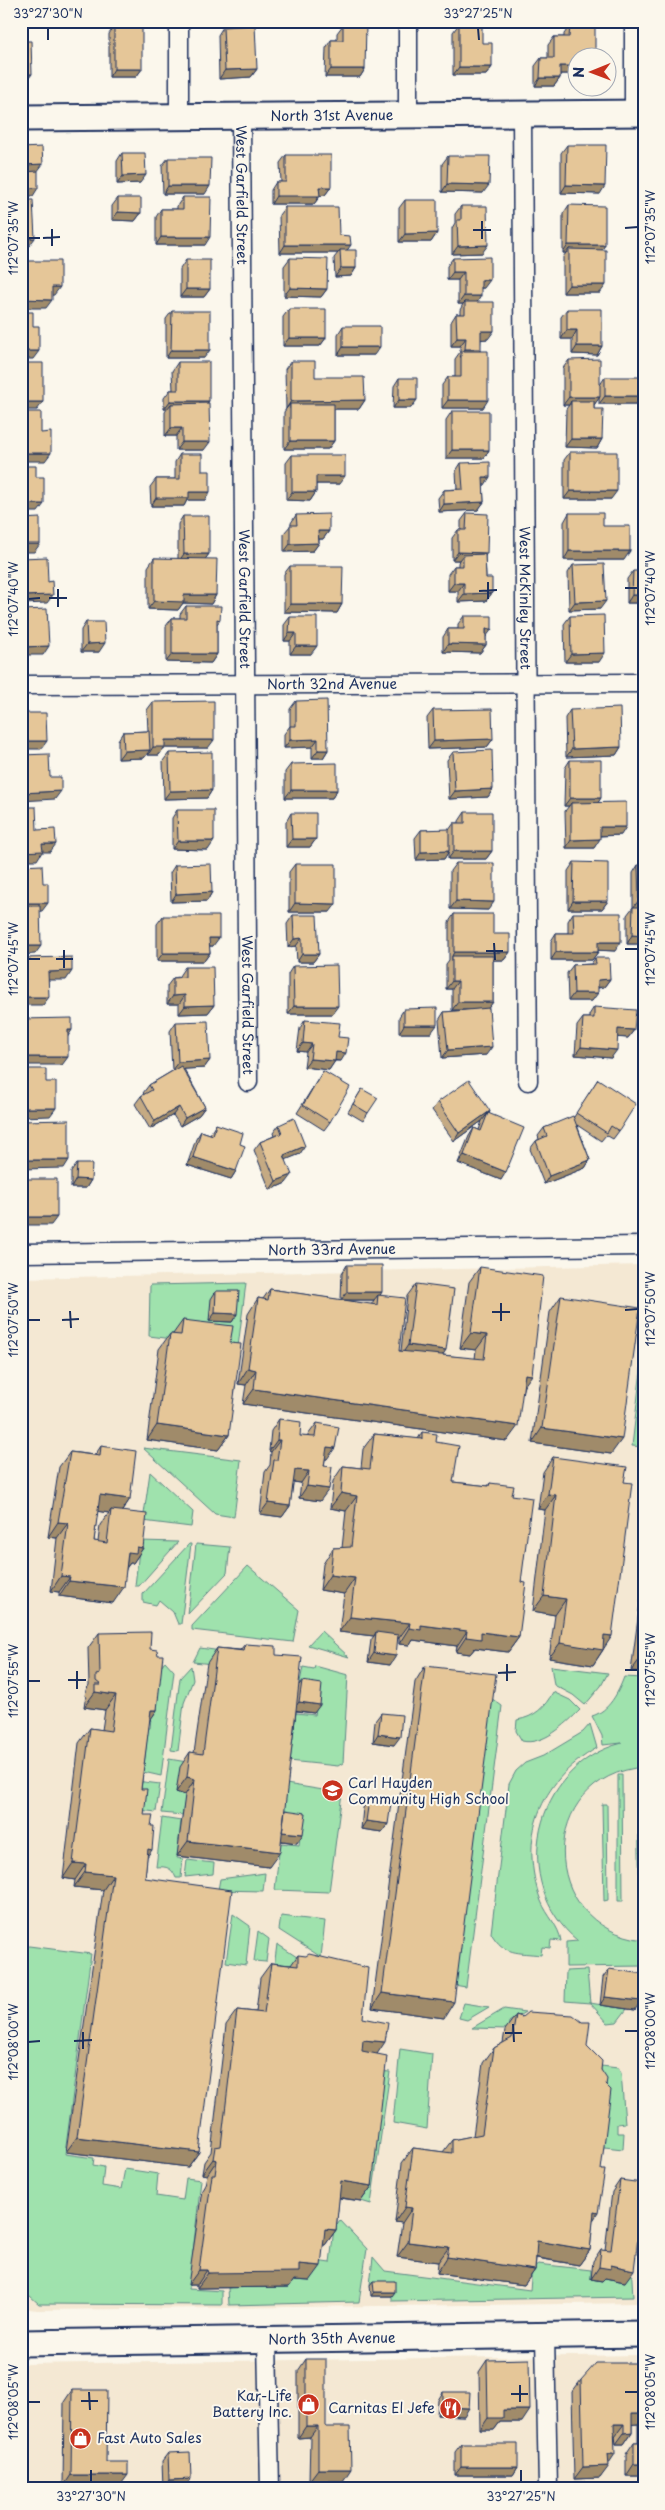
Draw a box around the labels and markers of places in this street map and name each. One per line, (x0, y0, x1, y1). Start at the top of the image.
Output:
place label: Carl Hayden Community High School (348, 1772, 509, 1809)
school or university icon: Carl Hayden Community High School (320, 1779, 344, 1803)
place label: Kar-Life Battery Inc. (212, 2385, 292, 2422)
shop icon: Kar-Life Battery Inc. (296, 2392, 320, 2416)
restaurant icon: Carnitas El Jefe (439, 2396, 463, 2420)
place label: Carnitas El Jefe (328, 2397, 435, 2418)
shop icon: Fast Auto Sales (69, 2426, 93, 2450)
place label: Fast Auto Sales (97, 2427, 202, 2448)

